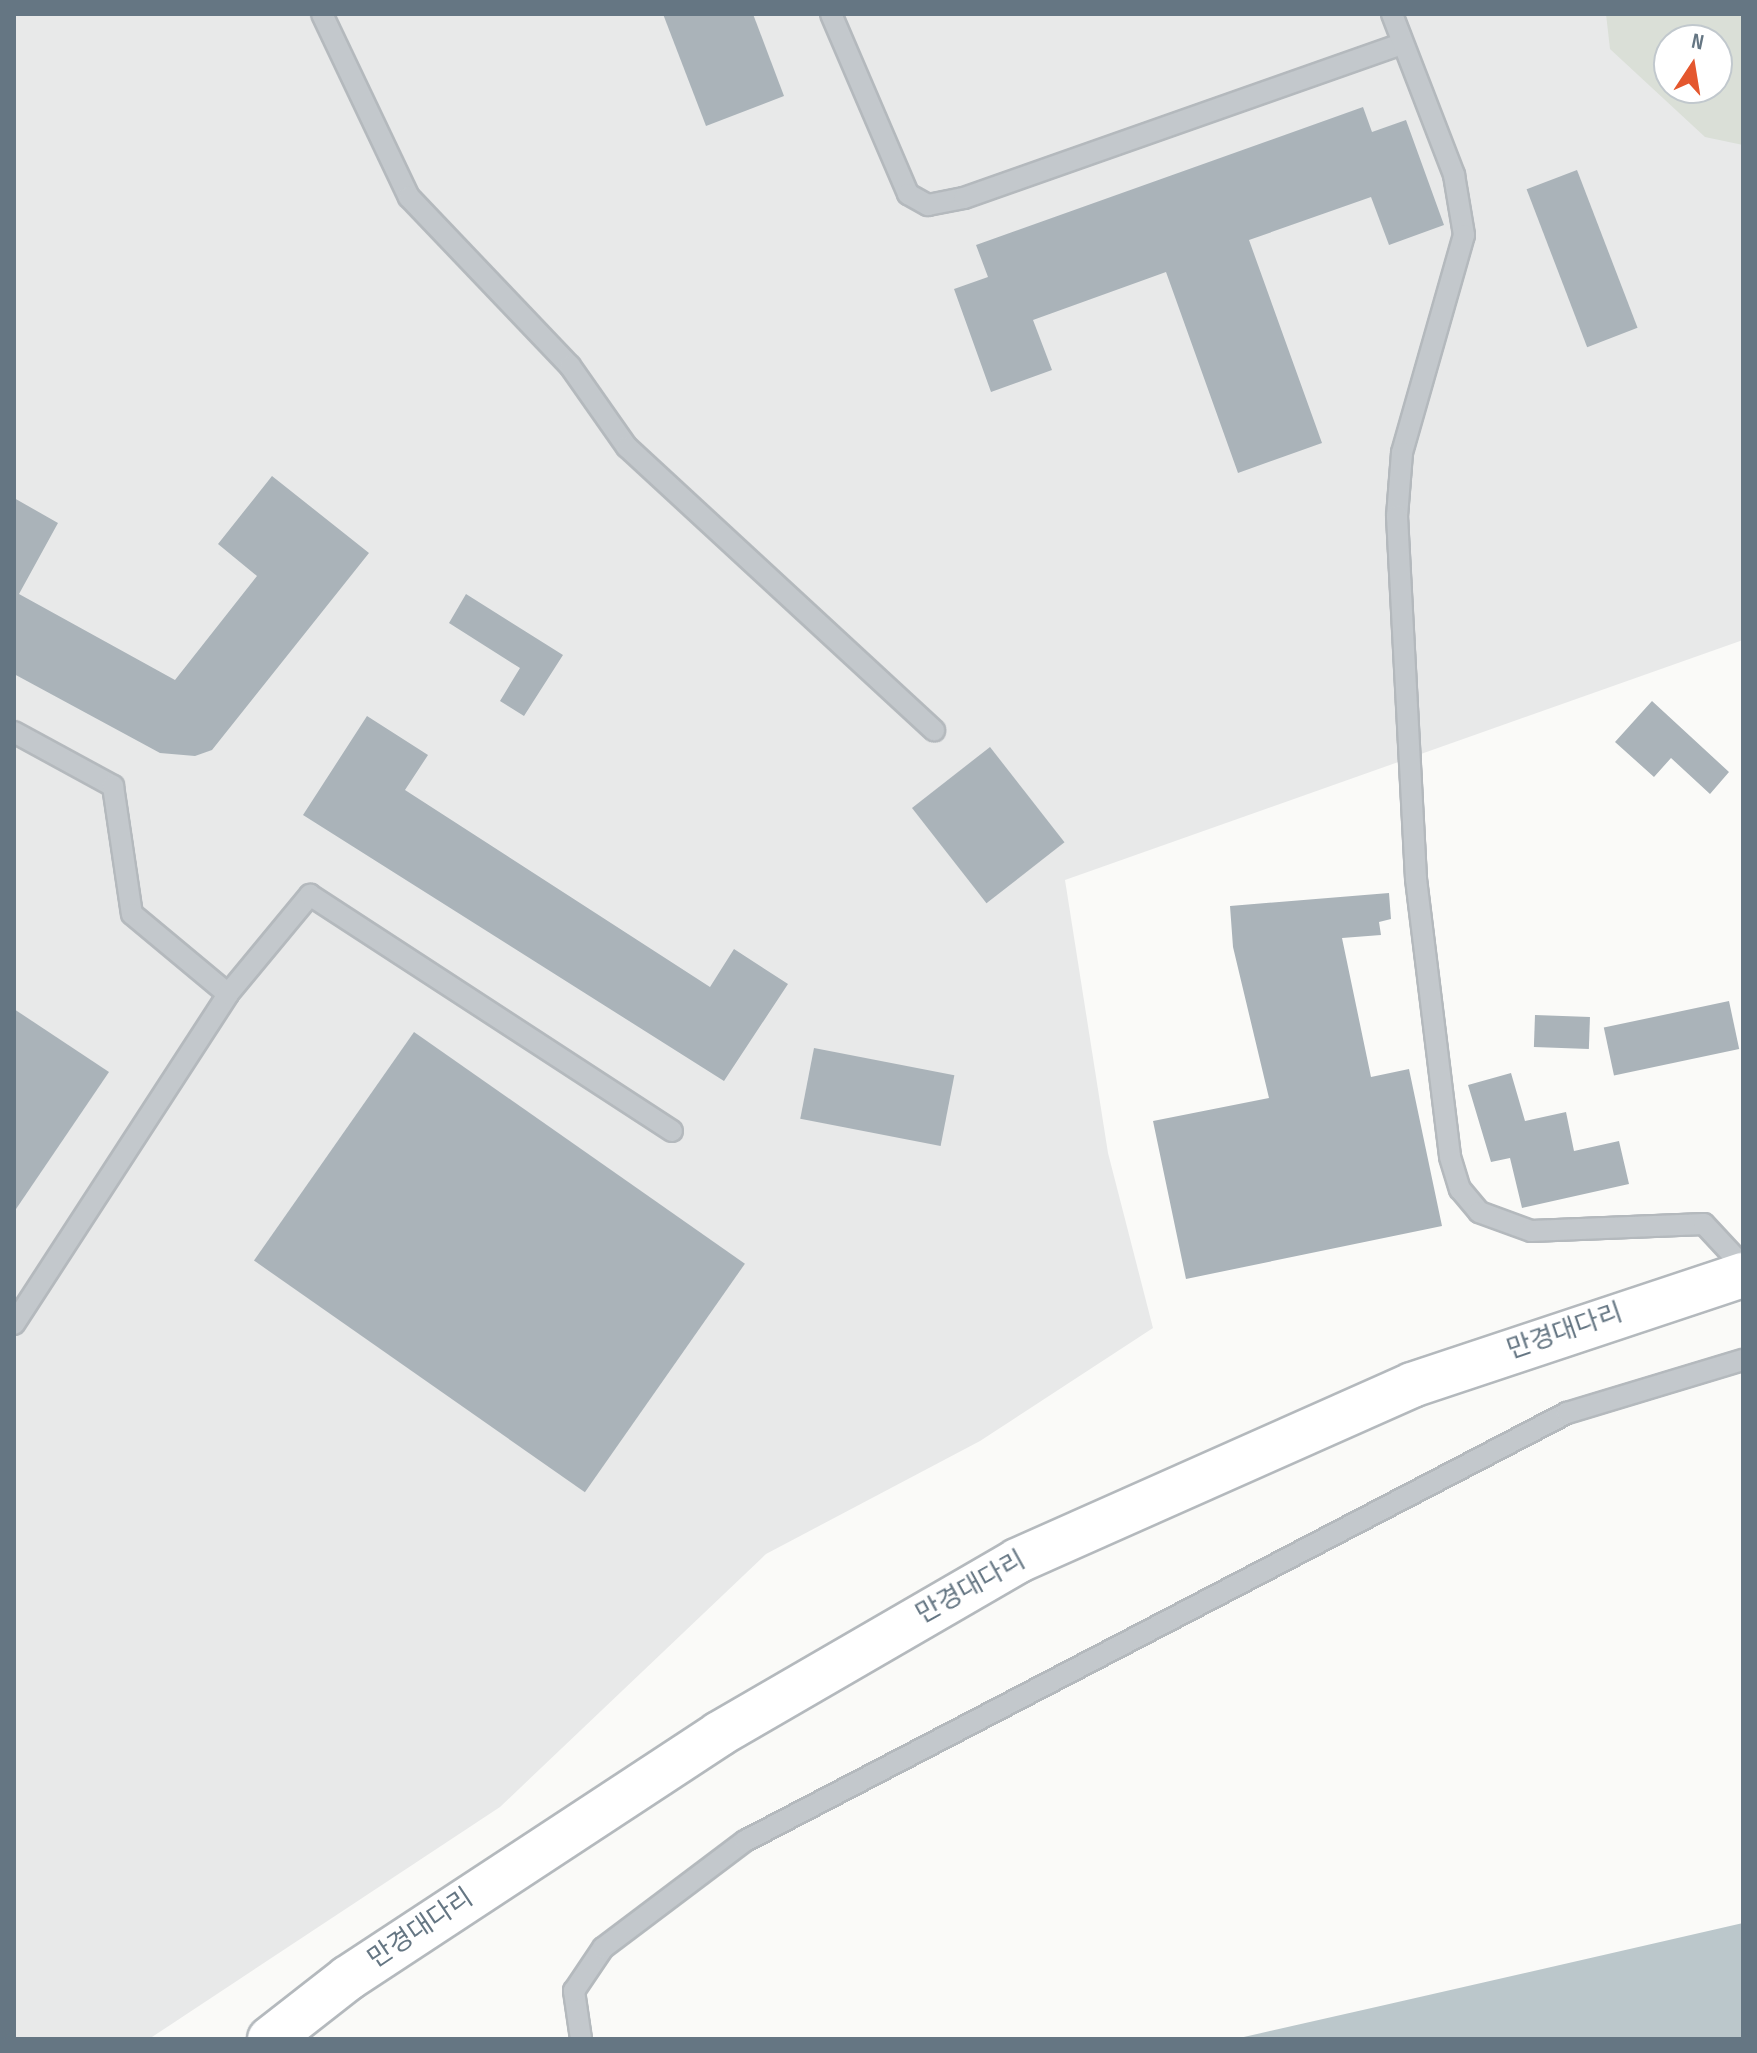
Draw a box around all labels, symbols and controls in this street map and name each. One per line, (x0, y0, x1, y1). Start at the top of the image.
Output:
north arrow (1653, 24, 1733, 104)
text: N (1689, 28, 1706, 56)
street label: 만경대다리 (1503, 1298, 1627, 1366)
street label: 만경대다리 (911, 1545, 1031, 1631)
street label: 만경대다리 (363, 1883, 479, 1975)

